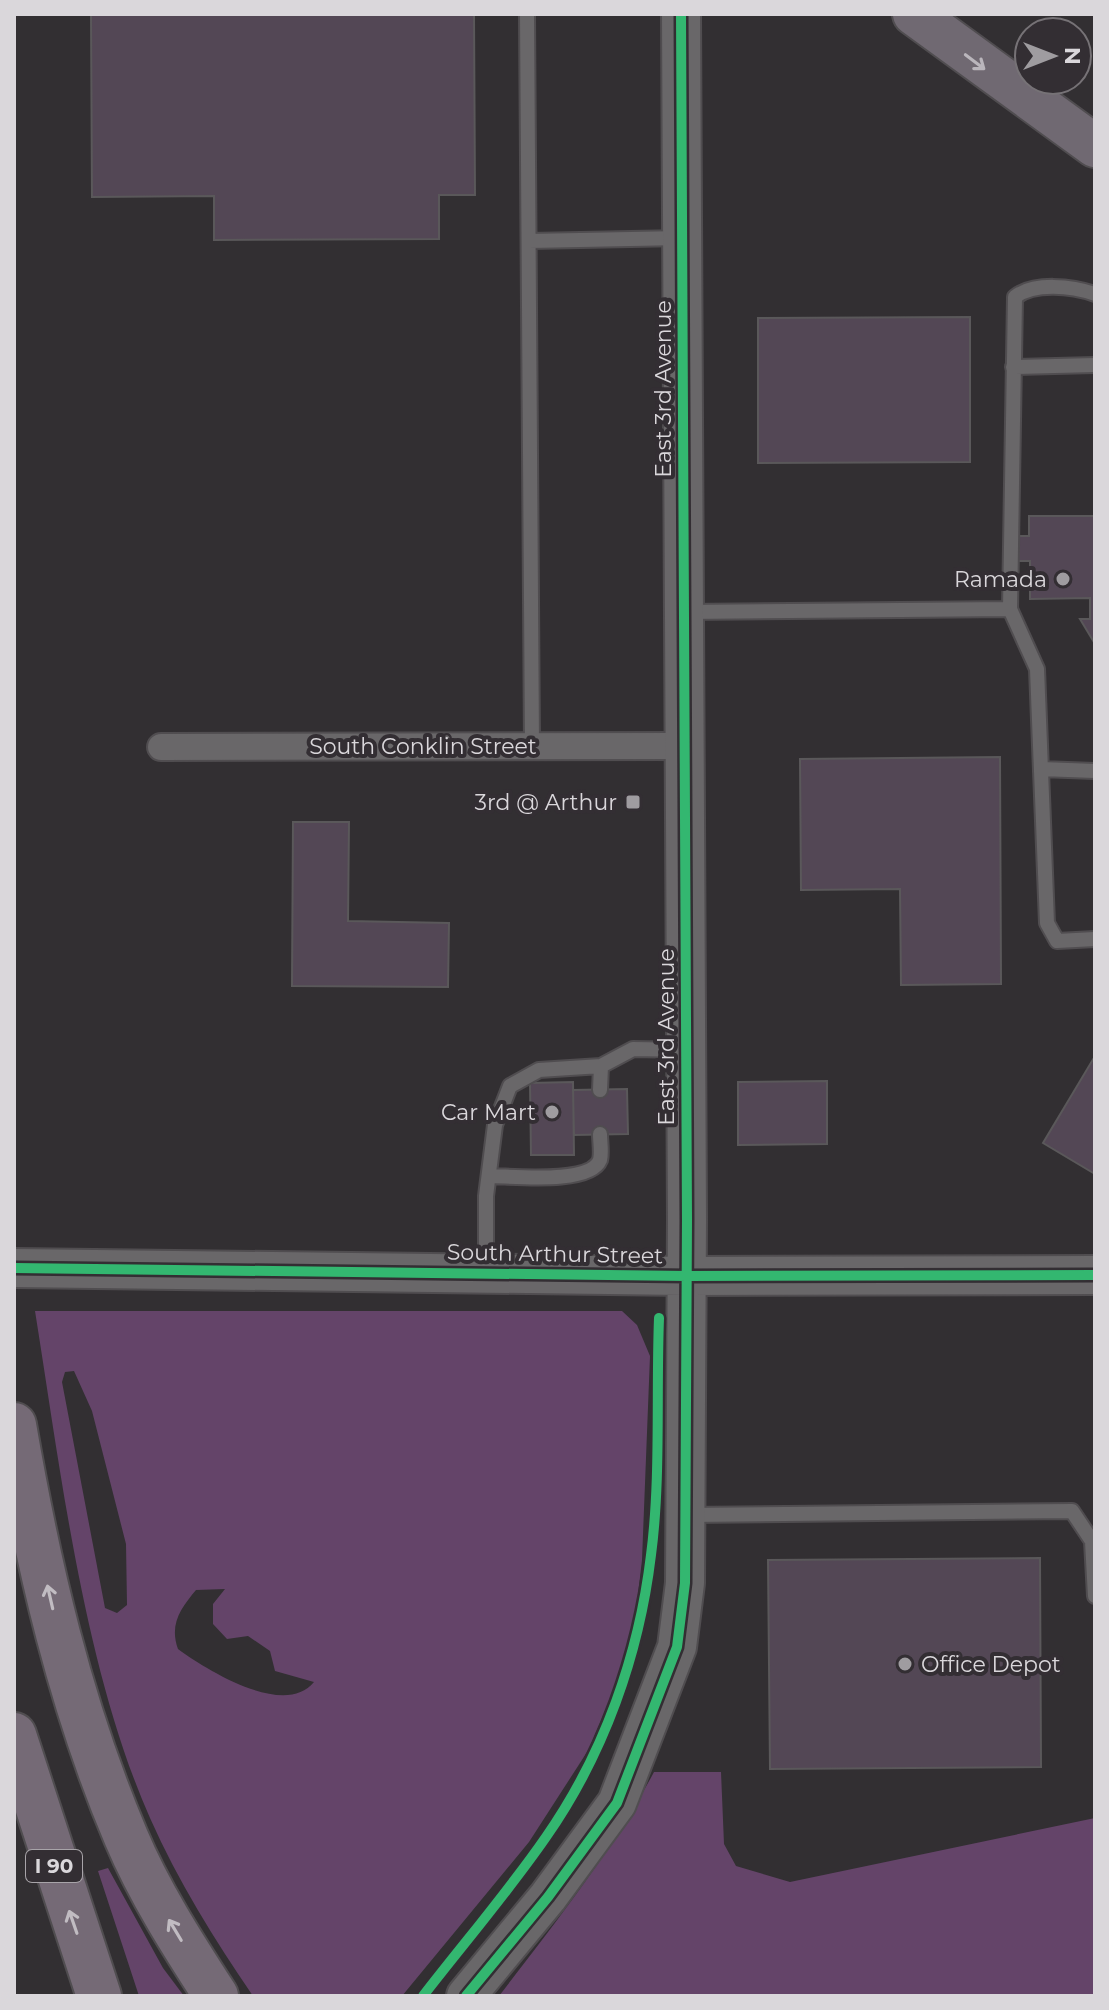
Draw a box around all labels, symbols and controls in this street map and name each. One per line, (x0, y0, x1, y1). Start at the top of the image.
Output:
north arrow (1013, 16, 1093, 96)
text: N (1059, 47, 1086, 65)
one-way arrow (964, 53, 985, 70)
street label: East 3rd Avenue (650, 300, 677, 478)
place label: Ramada (954, 566, 1047, 593)
marker: Ramada (1054, 570, 1072, 588)
street label: South Conklin Street (309, 733, 537, 760)
place label: 3rd @ Arthur (475, 789, 617, 816)
marker: 3rd @ Arthur (624, 793, 642, 811)
street label: East 3rd Avenue (653, 948, 680, 1126)
place label: Car Mart (441, 1099, 536, 1126)
marker: Car Mart (543, 1103, 561, 1121)
street label: South Arthur Street (447, 1239, 663, 1269)
one-way arrow (42, 1585, 57, 1610)
place label: Office Depot (921, 1651, 1061, 1678)
marker: Office Depot (896, 1655, 914, 1673)
road number: I 90 (26, 1850, 82, 1882)
one-way arrow (65, 1910, 80, 1935)
one-way arrow (167, 1919, 183, 1942)

